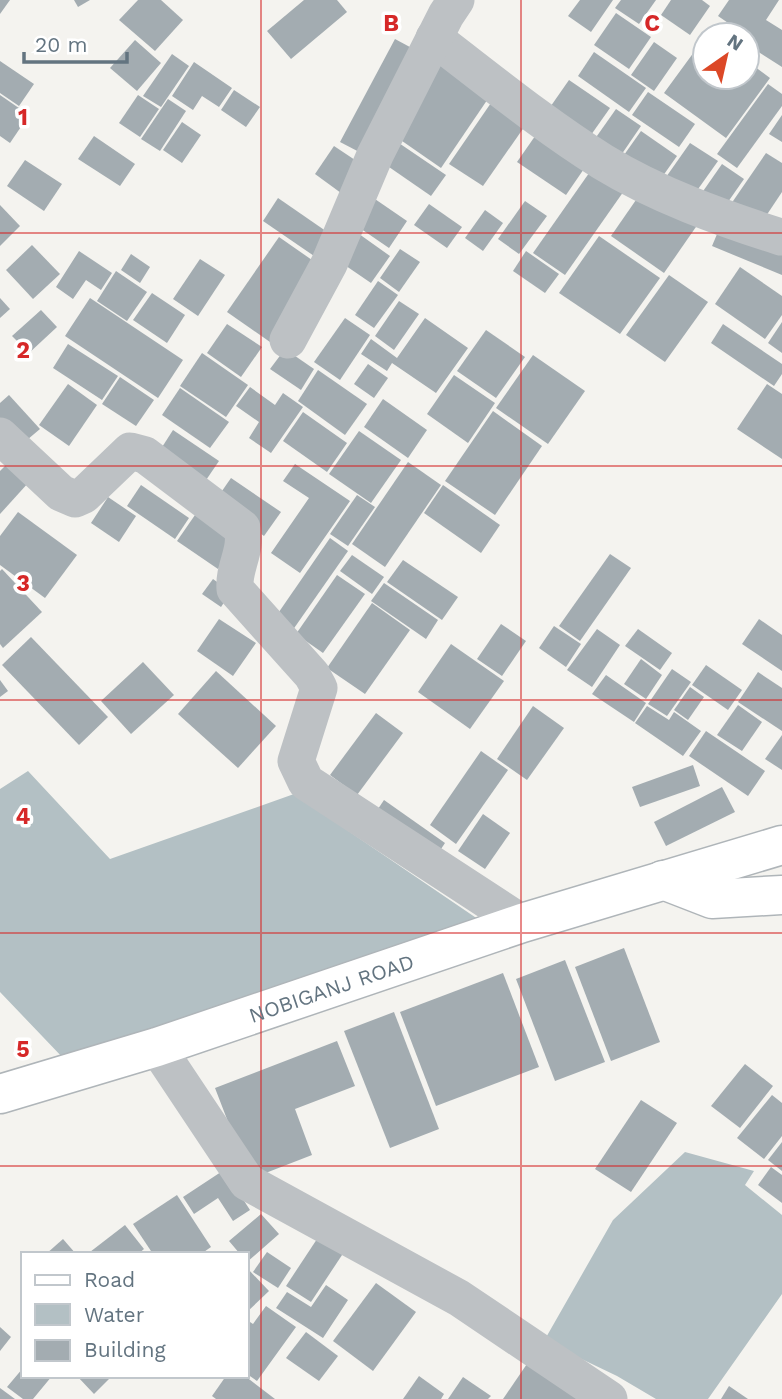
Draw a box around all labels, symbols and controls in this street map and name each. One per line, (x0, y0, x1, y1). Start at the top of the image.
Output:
text: B (383, 10, 399, 37)
text: C (644, 10, 660, 37)
scale bar (24, 21, 128, 65)
north arrow (691, 21, 761, 91)
text: N (723, 29, 747, 56)
text: 20 m (35, 32, 87, 57)
text: 1 (18, 104, 28, 131)
text: 2 (16, 337, 30, 364)
text: 3 (16, 570, 30, 597)
text: 4 (16, 803, 31, 830)
street label: NOBIGANJ ROAD (246, 948, 417, 1027)
text: 5 (16, 1036, 30, 1063)
legend (21, 1252, 248, 1378)
text: Road (84, 1267, 135, 1292)
text: Water (84, 1302, 145, 1327)
text: Building (84, 1337, 166, 1362)

